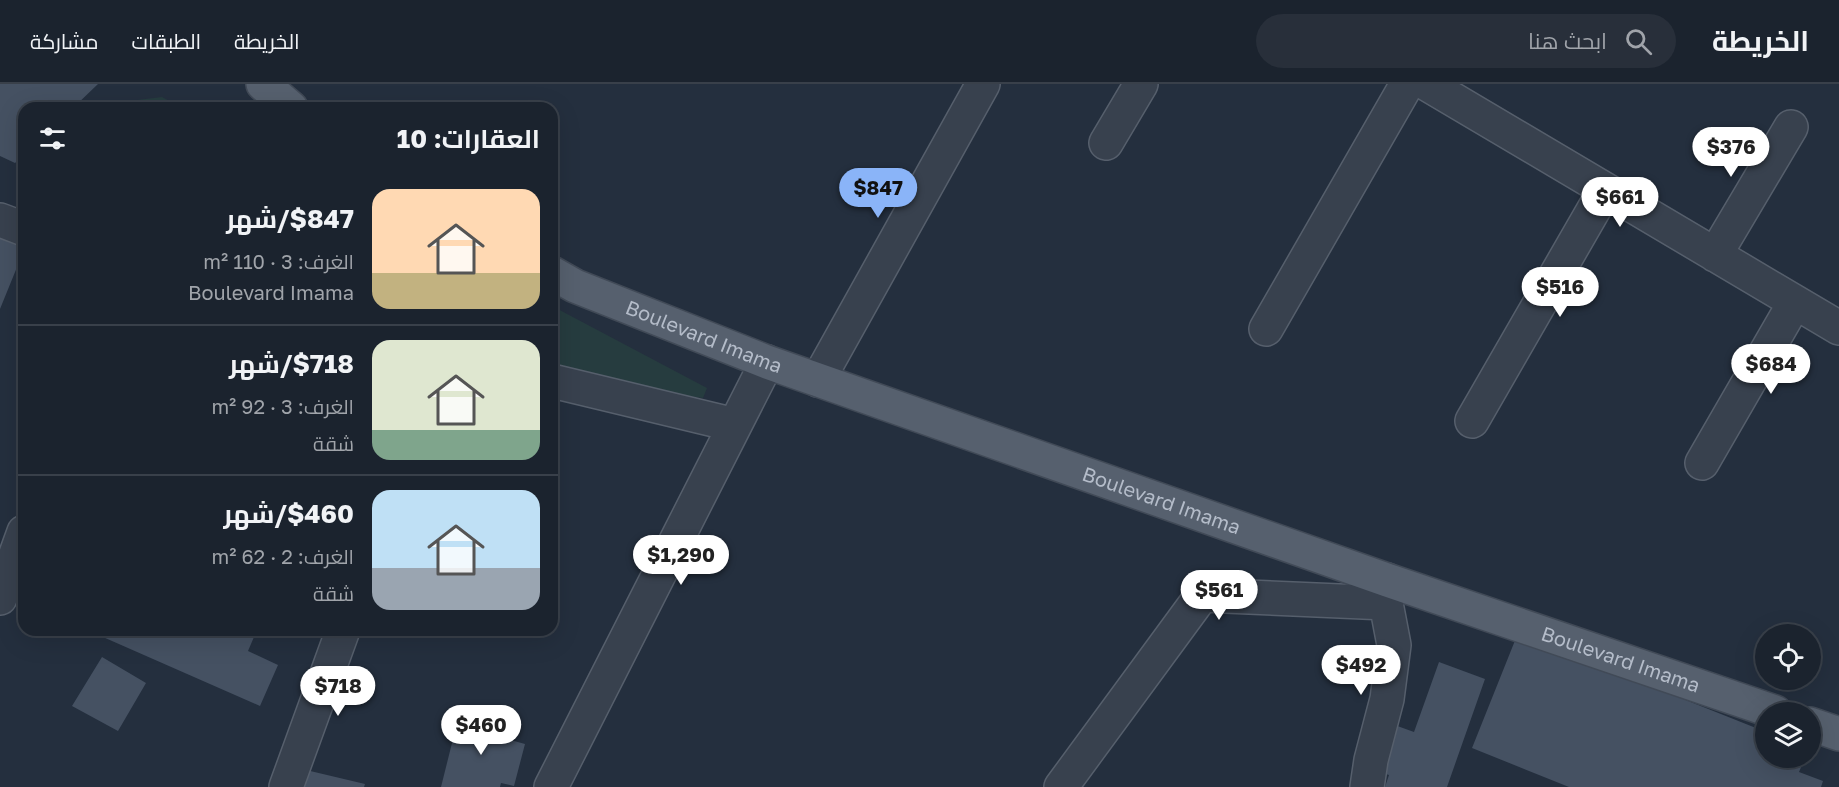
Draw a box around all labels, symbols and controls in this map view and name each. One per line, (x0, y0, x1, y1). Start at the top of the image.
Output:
search box (1256, 14, 1676, 68)
text: الخريطة (1712, 24, 1809, 57)
icon: search (1622, 25, 1655, 58)
text: ابحث هنا (1528, 27, 1607, 54)
text: مشاركة (30, 28, 99, 54)
text: الطبقات (132, 28, 201, 54)
text: الخريطة (234, 28, 300, 54)
icon: filters (36, 122, 69, 155)
text: العقارات: 10 (397, 123, 540, 154)
pin: $376 (1695, 127, 1767, 178)
text: $376 (1706, 134, 1756, 158)
pin: $847 (842, 168, 914, 219)
text: $847 (853, 175, 903, 199)
pin: $661 (1584, 177, 1656, 228)
text: $661 (1595, 184, 1645, 208)
text: $847/شهر (226, 203, 354, 234)
icon: home (420, 213, 492, 285)
text: الغرف: 3 · 110 m² (203, 249, 354, 273)
pin: $516 (1524, 267, 1596, 318)
text: $516 (1536, 274, 1584, 298)
text: Boulevard Imama (188, 280, 354, 304)
street label: Boulevard Imama (623, 294, 786, 377)
pin: $684 (1735, 344, 1807, 395)
text: $718/شهر (229, 348, 354, 379)
text: $684 (1745, 351, 1797, 375)
icon: home (420, 364, 492, 436)
text: الغرف: 3 · 92 m² (211, 394, 354, 418)
text: شقة (313, 431, 354, 455)
street label: Boulevard Imama (1079, 461, 1244, 539)
text: $460/شهر (224, 498, 354, 529)
icon: home (420, 514, 492, 586)
pin: $1,290 (632, 535, 730, 586)
text: $1,290 (647, 542, 715, 566)
text: الغرف: 2 · 62 m² (212, 544, 354, 568)
pin: $561 (1183, 570, 1255, 621)
text: $561 (1195, 577, 1243, 601)
text: شقة (313, 581, 354, 605)
street label: Boulevard Imama (1539, 620, 1704, 697)
map controls (1755, 624, 1821, 768)
button: locate (1755, 624, 1821, 690)
pin: $492 (1325, 645, 1397, 696)
text: $492 (1336, 652, 1386, 676)
pin: $718 (302, 666, 374, 717)
text: $718 (314, 673, 362, 697)
button: layers (1755, 702, 1821, 768)
pin: $460 (445, 705, 517, 756)
text: $460 (455, 712, 507, 736)

